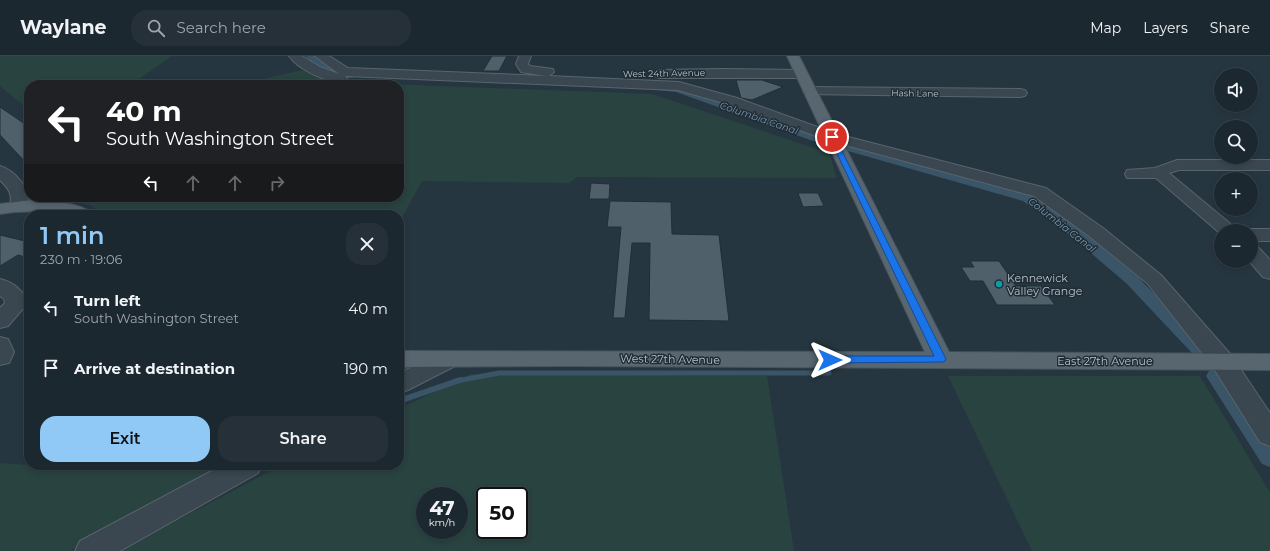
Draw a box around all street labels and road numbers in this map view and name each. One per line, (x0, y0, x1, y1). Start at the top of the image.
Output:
street label: West 24th Avenue (623, 67, 706, 79)
street label: Hash Lane (891, 87, 939, 99)
street label: West 27th Avenue (620, 351, 720, 367)
street label: East 27th Avenue (1057, 354, 1153, 368)

